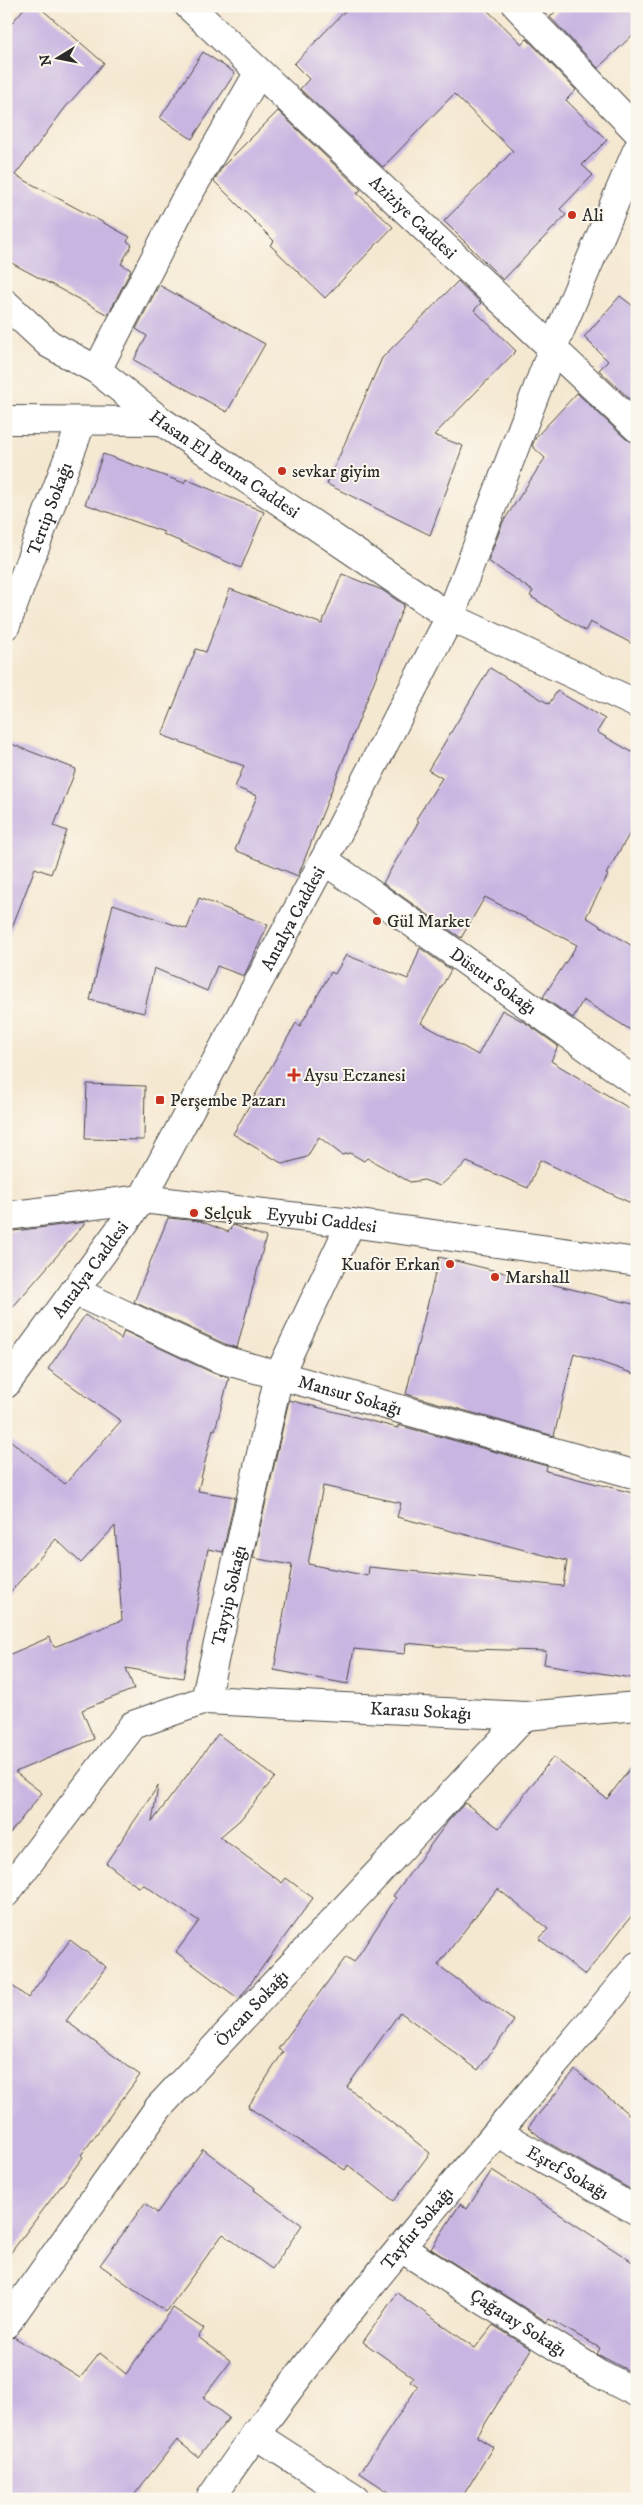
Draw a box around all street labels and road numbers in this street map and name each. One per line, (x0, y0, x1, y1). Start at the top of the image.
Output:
street label: Aziziye Caddesi (364, 172, 461, 264)
street label: Hasan El Benna Caddesi (145, 406, 303, 524)
street label: Tertip Sokağı (23, 460, 78, 559)
street label: Antalya Caddesi (257, 863, 330, 975)
street label: Düstur Sokağı (445, 943, 540, 1020)
street label: Eyyubi Caddesi (265, 1203, 378, 1238)
street label: Antalya Caddesi (48, 1217, 134, 1323)
street label: Mansur Sokağı (295, 1371, 404, 1421)
street label: Tayyip Sokağı (208, 1543, 252, 1648)
street label: Karasu Sokağı (369, 1698, 472, 1725)
street label: Özcan Sokağı (211, 1966, 294, 2052)
street label: Eşref Sokağı (522, 2141, 612, 2205)
street label: Tayfur Sokağı (377, 2183, 458, 2275)
street label: Çağatay Sokağı (466, 2285, 570, 2362)

